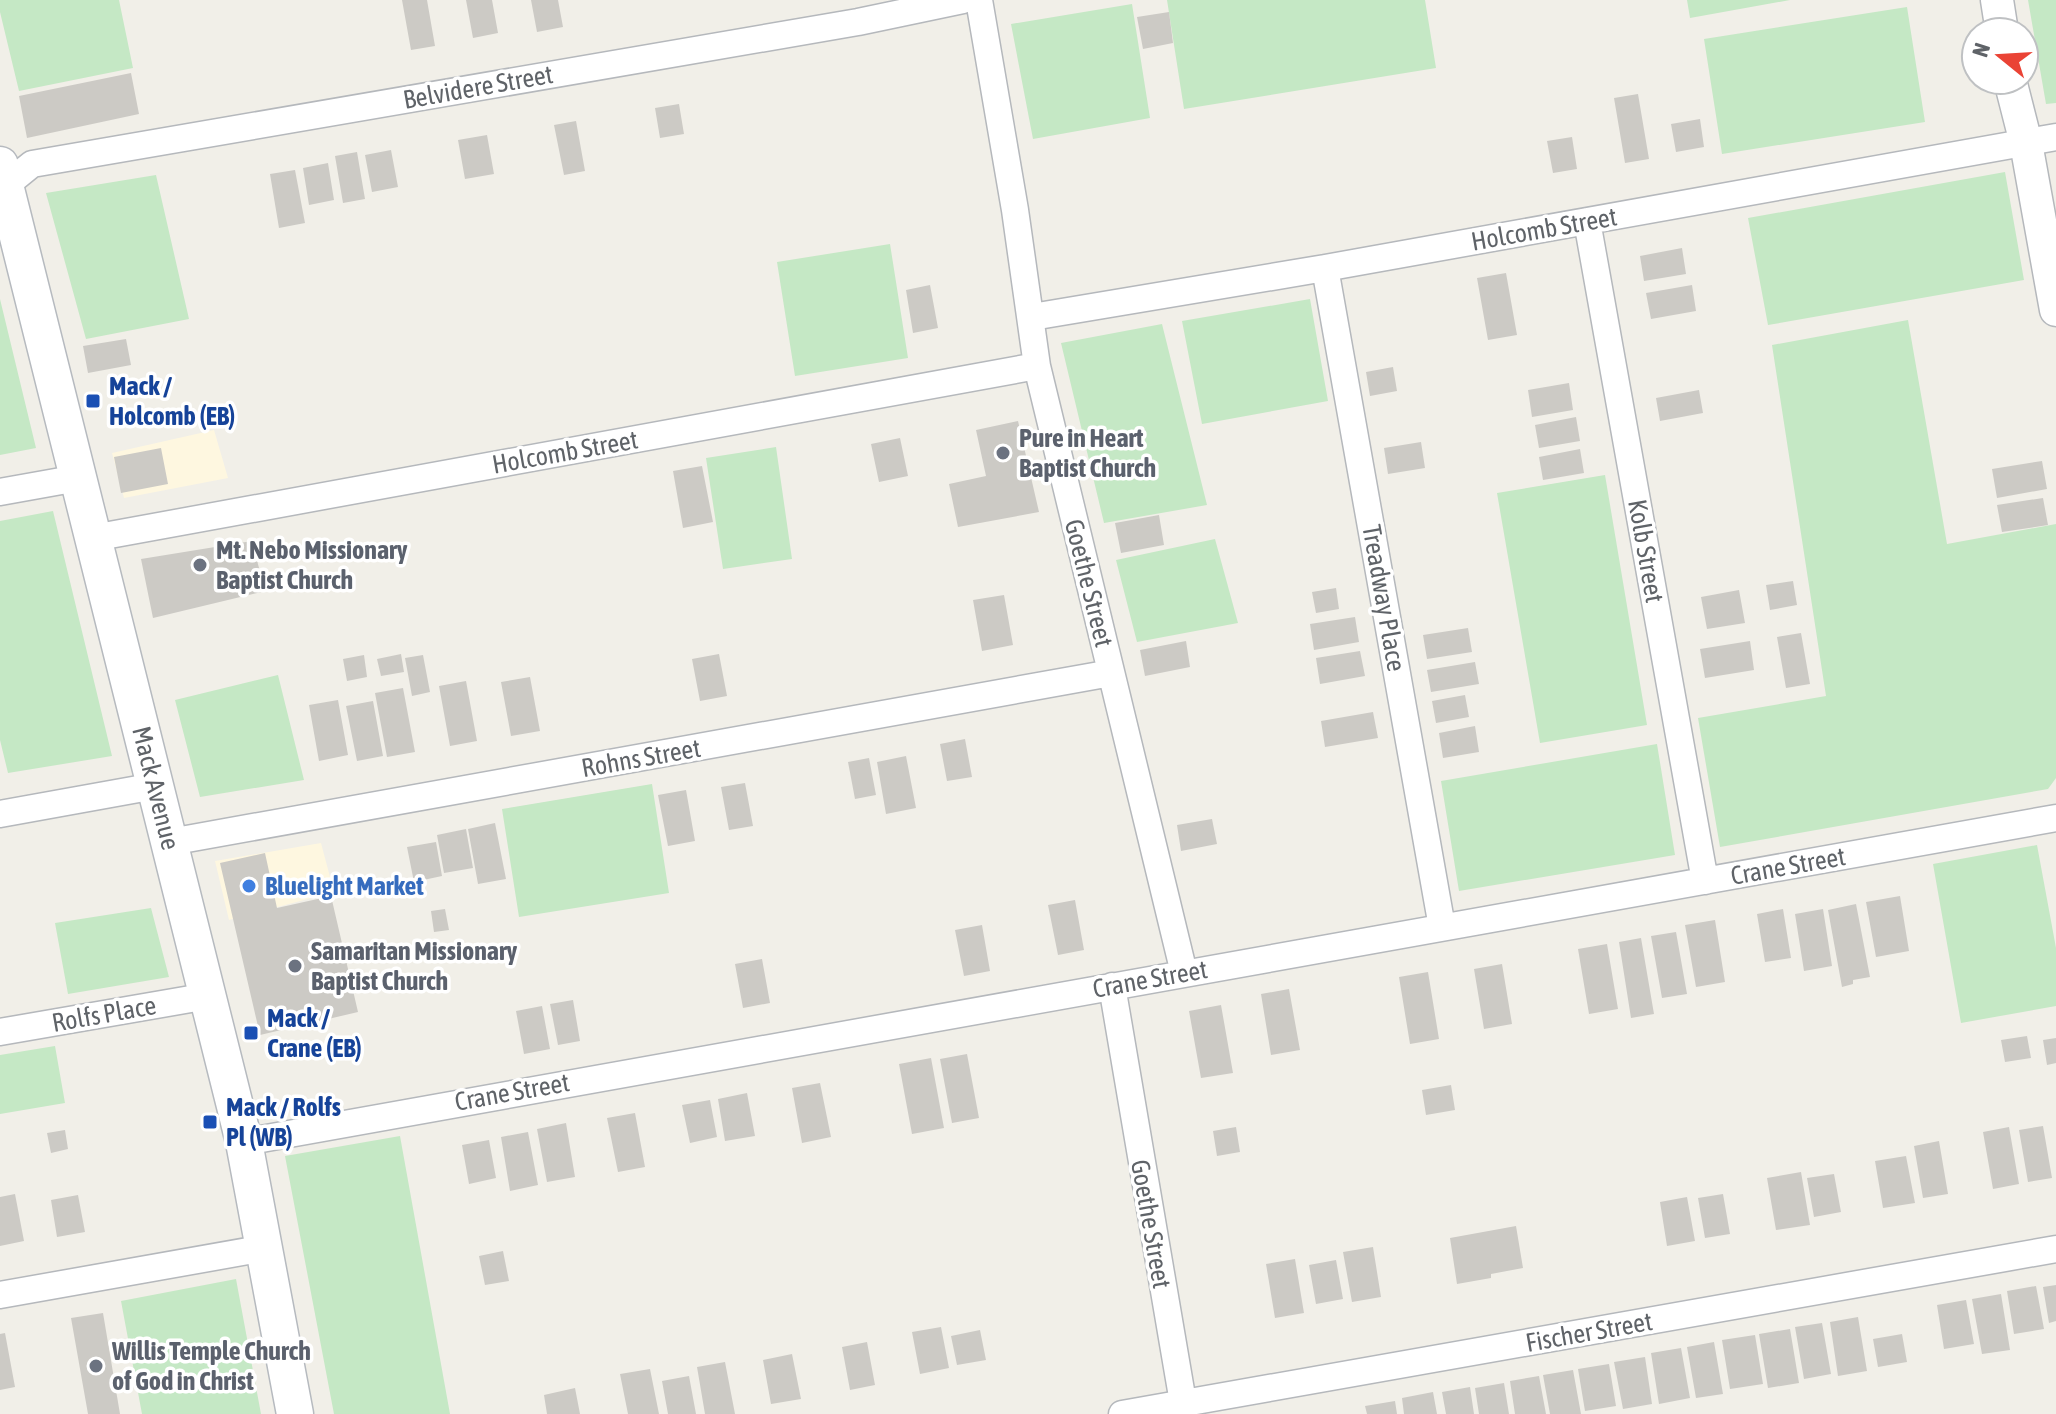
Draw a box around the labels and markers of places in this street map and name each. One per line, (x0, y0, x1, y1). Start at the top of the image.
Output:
place label: Mack / Holcomb (EB) (109, 371, 235, 431)
marker: Mack / Holcomb (EB) (84, 392, 102, 410)
place label: Pure in Heart Baptist Church (1019, 423, 1156, 483)
marker: Pure in Heart Baptist Church (994, 444, 1012, 462)
place label: Mt. Nebo Missionary Baptist Church (216, 535, 408, 595)
marker: Mt. Nebo Missionary Baptist Church (191, 556, 209, 574)
place label: Bluelight Market (265, 871, 424, 901)
marker: Bluelight Market (240, 877, 258, 895)
place label: Samaritan Missionary Baptist Church (311, 936, 518, 996)
marker: Samaritan Missionary Baptist Church (286, 957, 304, 975)
place label: Mack / Crane (EB) (267, 1003, 362, 1063)
marker: Mack / Crane (EB) (242, 1024, 260, 1042)
place label: Mack / Rolfs Pl (WB) (226, 1092, 341, 1152)
marker: Mack / Rolfs Pl (WB) (201, 1113, 219, 1131)
place label: Willis Temple Church of God in Christ (111, 1336, 311, 1396)
marker: Willis Temple Church of God in Christ (87, 1357, 105, 1375)

